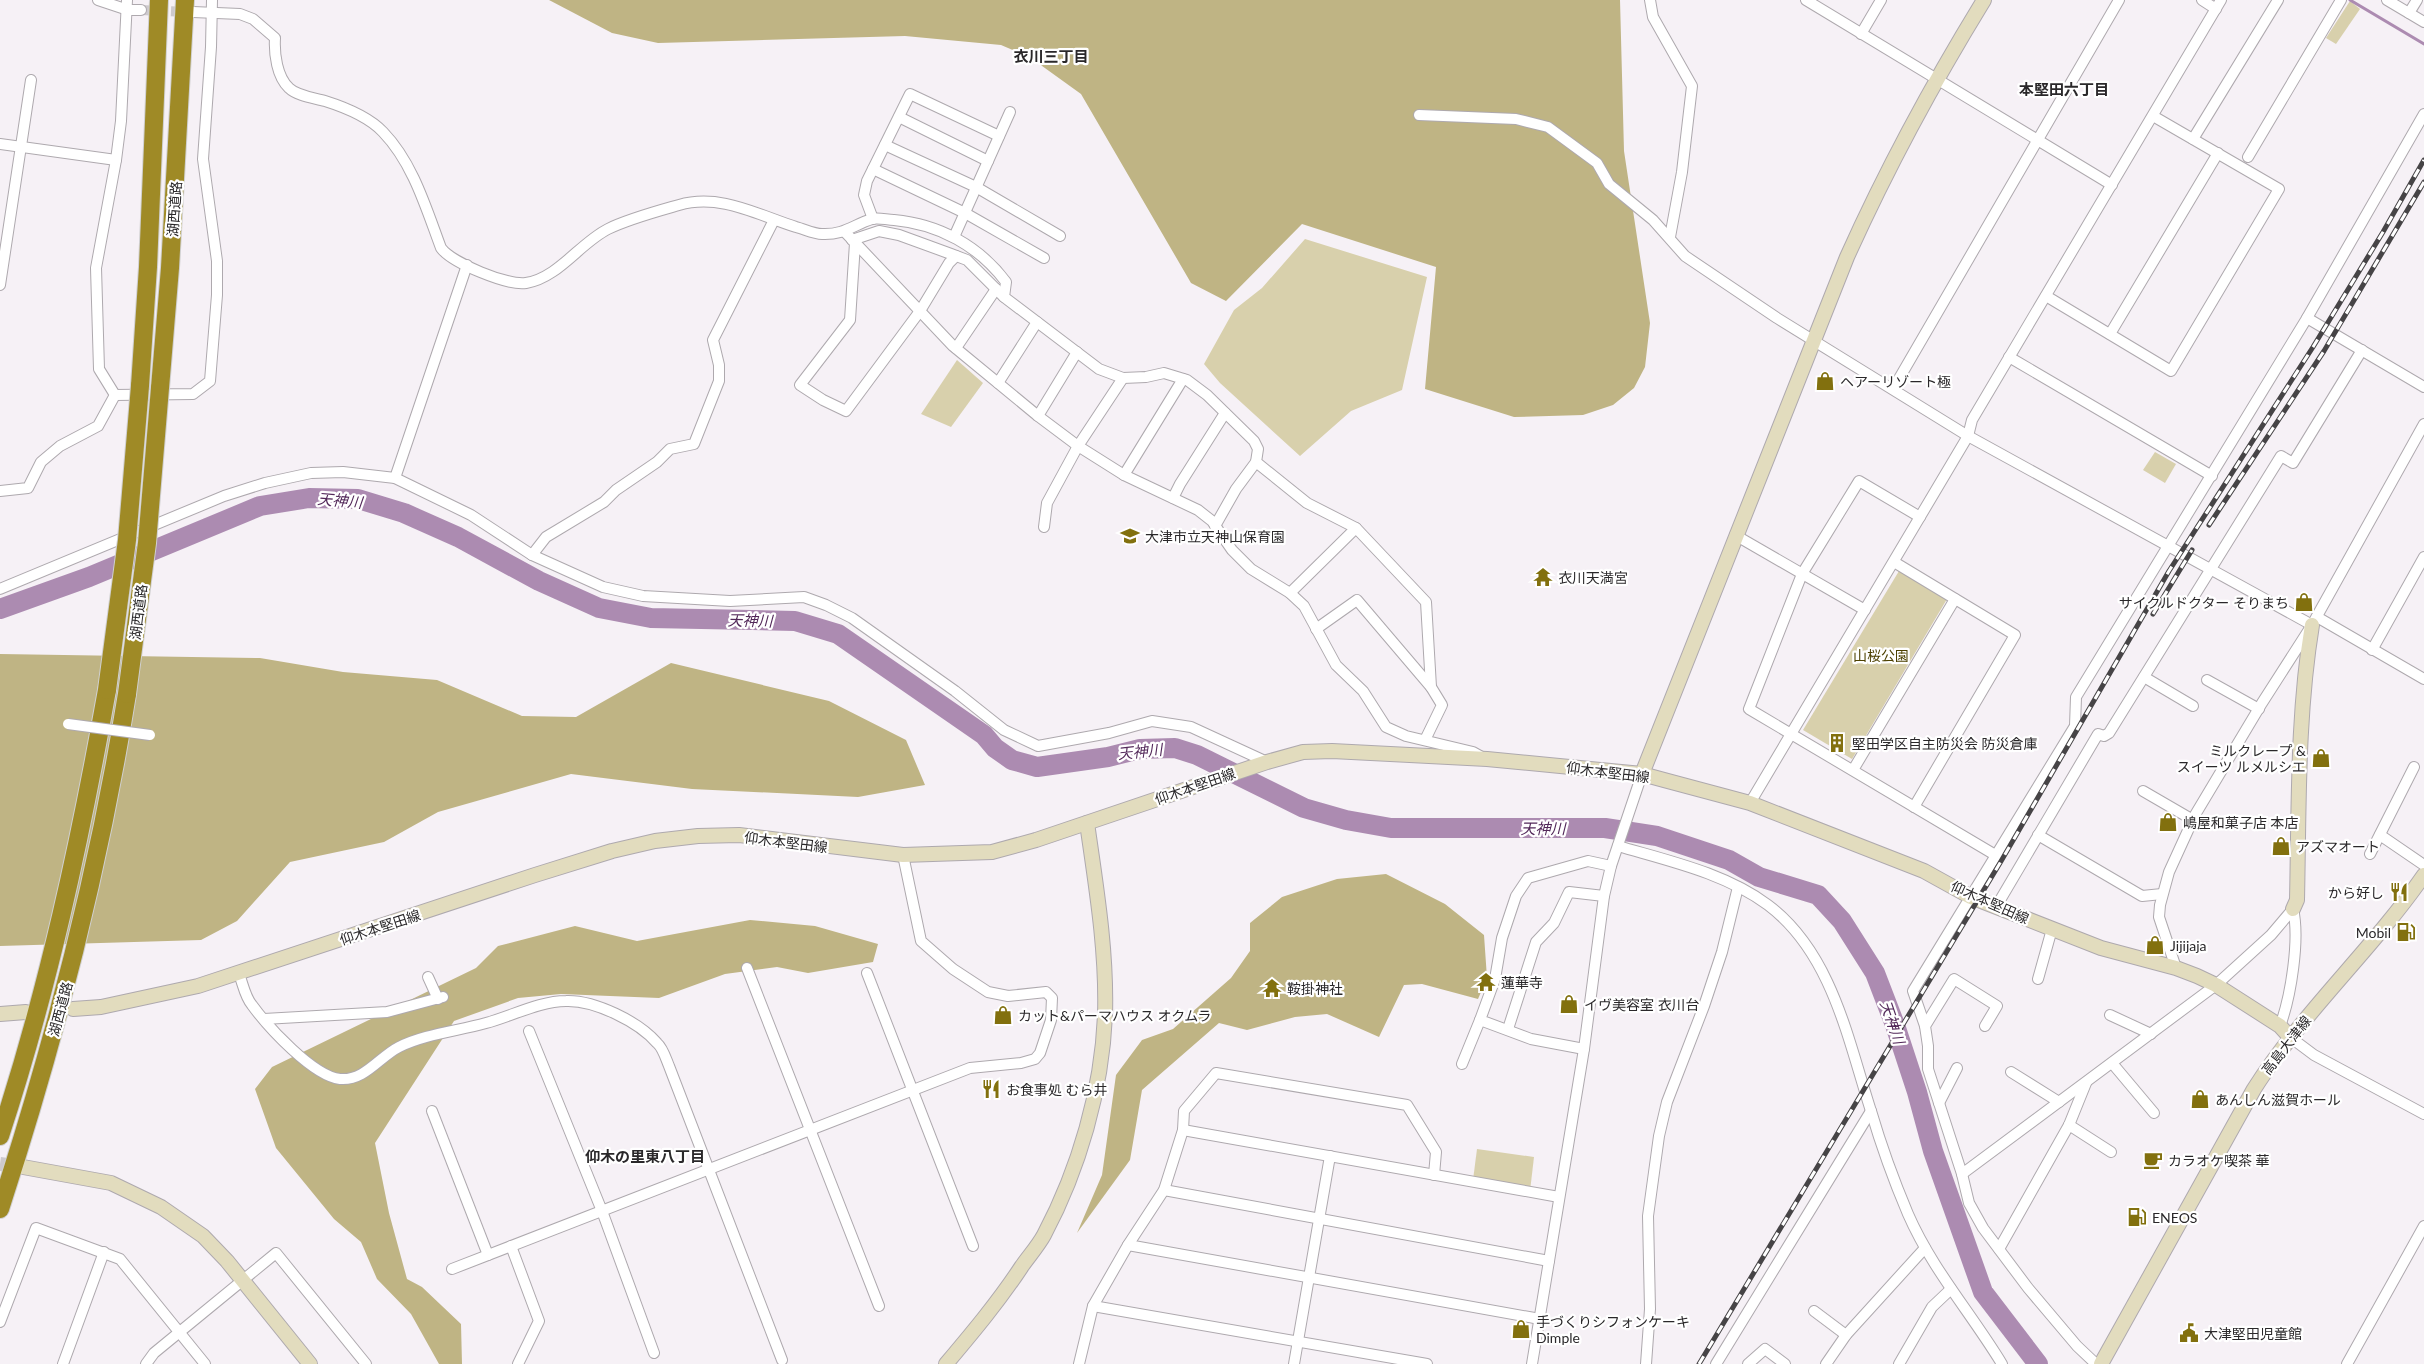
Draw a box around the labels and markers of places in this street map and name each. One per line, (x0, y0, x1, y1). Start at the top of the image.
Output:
shop icon: ヘアーリゾート極 (1814, 370, 1836, 392)
place label: ヘアーリゾート極 (1840, 373, 1951, 390)
school or university icon: 大津市立天神山保育園 (1119, 525, 1141, 547)
place label: 大津市立天神山保育園 (1145, 528, 1285, 545)
temple icon: 衣川天満宮 (1532, 566, 1554, 588)
place label: 衣川天満宮 (1558, 569, 1628, 586)
shop icon: サイクルドクター そりまち (2293, 591, 2315, 613)
place label: サイクルドクター そりまち (2119, 594, 2289, 611)
building icon: 堅田学区自主防災会 防災倉庫 (1826, 732, 1848, 754)
place label: 堅田学区自主防災会 防災倉庫 (1852, 735, 2038, 752)
place label: ミルクレープ & スイーツ ルメルシエ (2177, 742, 2306, 775)
shop icon: ミルクレープ & スイーツ ルメルシエ (2310, 747, 2332, 769)
shop icon: 嶋屋和菓子店 本店 (2157, 811, 2179, 833)
place label: 嶋屋和菓子店 本店 (2183, 814, 2299, 831)
shop icon: アズマオート (2270, 835, 2292, 857)
place label: アズマオート (2296, 838, 2380, 855)
restaurant icon: から好し (2388, 881, 2410, 903)
place label: から好し (2328, 884, 2384, 901)
fuel station icon: Mobil (2395, 921, 2417, 943)
place label: Mobil (2356, 924, 2391, 941)
shop icon: Jijijaja (2144, 934, 2166, 956)
place label: Jijijaja (2170, 937, 2207, 954)
temple icon: 蓮華寺 (1475, 971, 1497, 993)
place label: 蓮華寺 (1501, 974, 1543, 991)
temple icon: 鞍掛神社 (1261, 977, 1283, 999)
place label: 鞍掛神社 (1287, 980, 1343, 997)
shop icon: イヴ美容室 衣川台 (1558, 993, 1580, 1015)
place label: イヴ美容室 衣川台 (1584, 996, 1700, 1013)
shop icon: カット&パーマハウス オクムラ (992, 1004, 1014, 1026)
place label: カット&パーマハウス オクムラ (1018, 1007, 1211, 1024)
restaurant icon: お食事処 むら井 (980, 1078, 1002, 1100)
place label: お食事処 むら井 (1006, 1081, 1108, 1098)
shop icon: あんしん滋賀ホール (2189, 1088, 2211, 1110)
place label: あんしん滋賀ホール (2215, 1091, 2341, 1108)
cafe icon: カラオケ喫茶 華 (2142, 1149, 2164, 1171)
place label: カラオケ喫茶 華 (2168, 1152, 2270, 1169)
fuel station icon: ENEOS (2126, 1206, 2148, 1228)
place label: ENEOS (2152, 1209, 2197, 1226)
place label: 手づくりシフォンケーキ Dimple (1536, 1313, 1690, 1346)
shop icon: 手づくりシフォンケーキ Dimple (1510, 1318, 1532, 1340)
public building icon: 大津堅田児童館 (2178, 1322, 2200, 1344)
place label: 大津堅田児童館 (2204, 1325, 2302, 1342)

